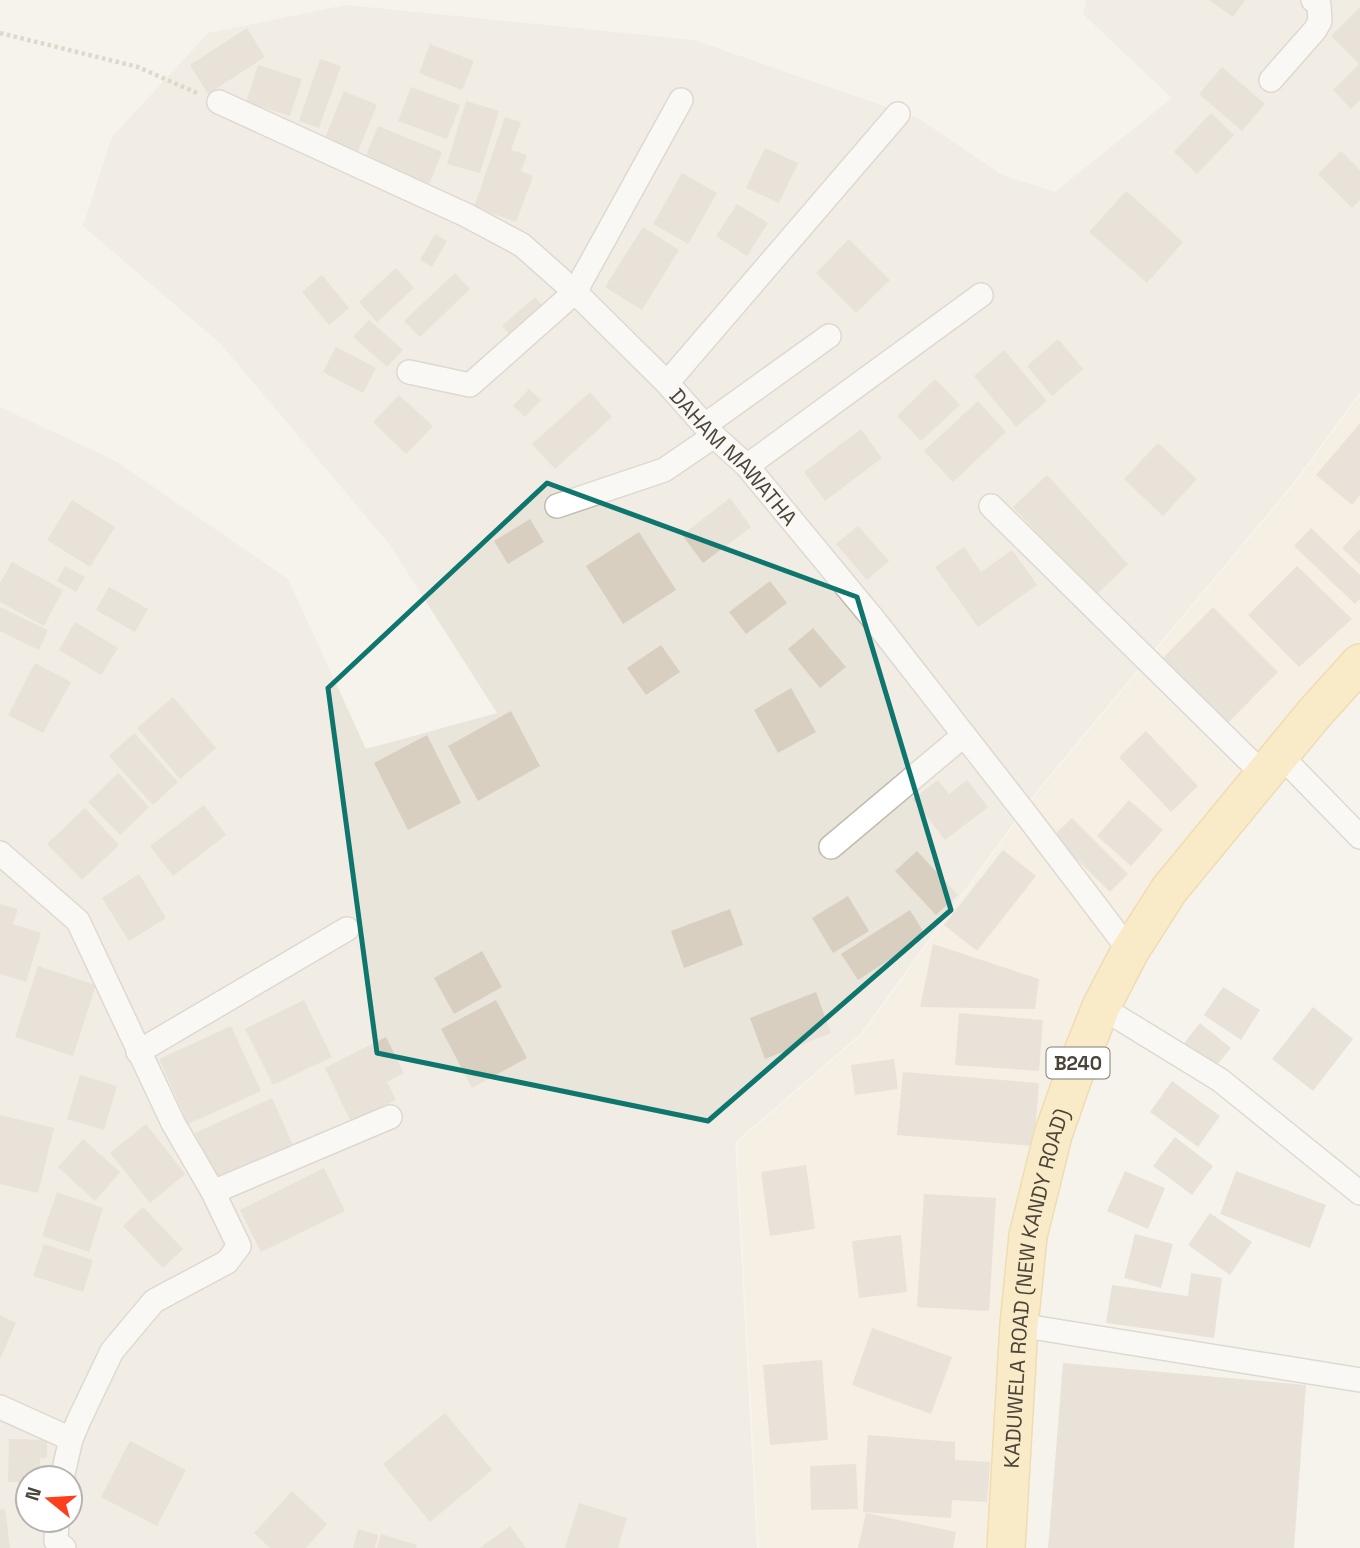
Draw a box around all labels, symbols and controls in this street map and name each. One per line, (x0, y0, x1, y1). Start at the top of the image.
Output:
street label: DAHAM MAWATHA (664, 382, 804, 531)
road number: B240 (1046, 1048, 1110, 1078)
street label: KADUWELA ROAD (NEW KANDY ROAD) (997, 1105, 1075, 1469)
north arrow (14, 1464, 84, 1534)
text: N (19, 1484, 47, 1504)

